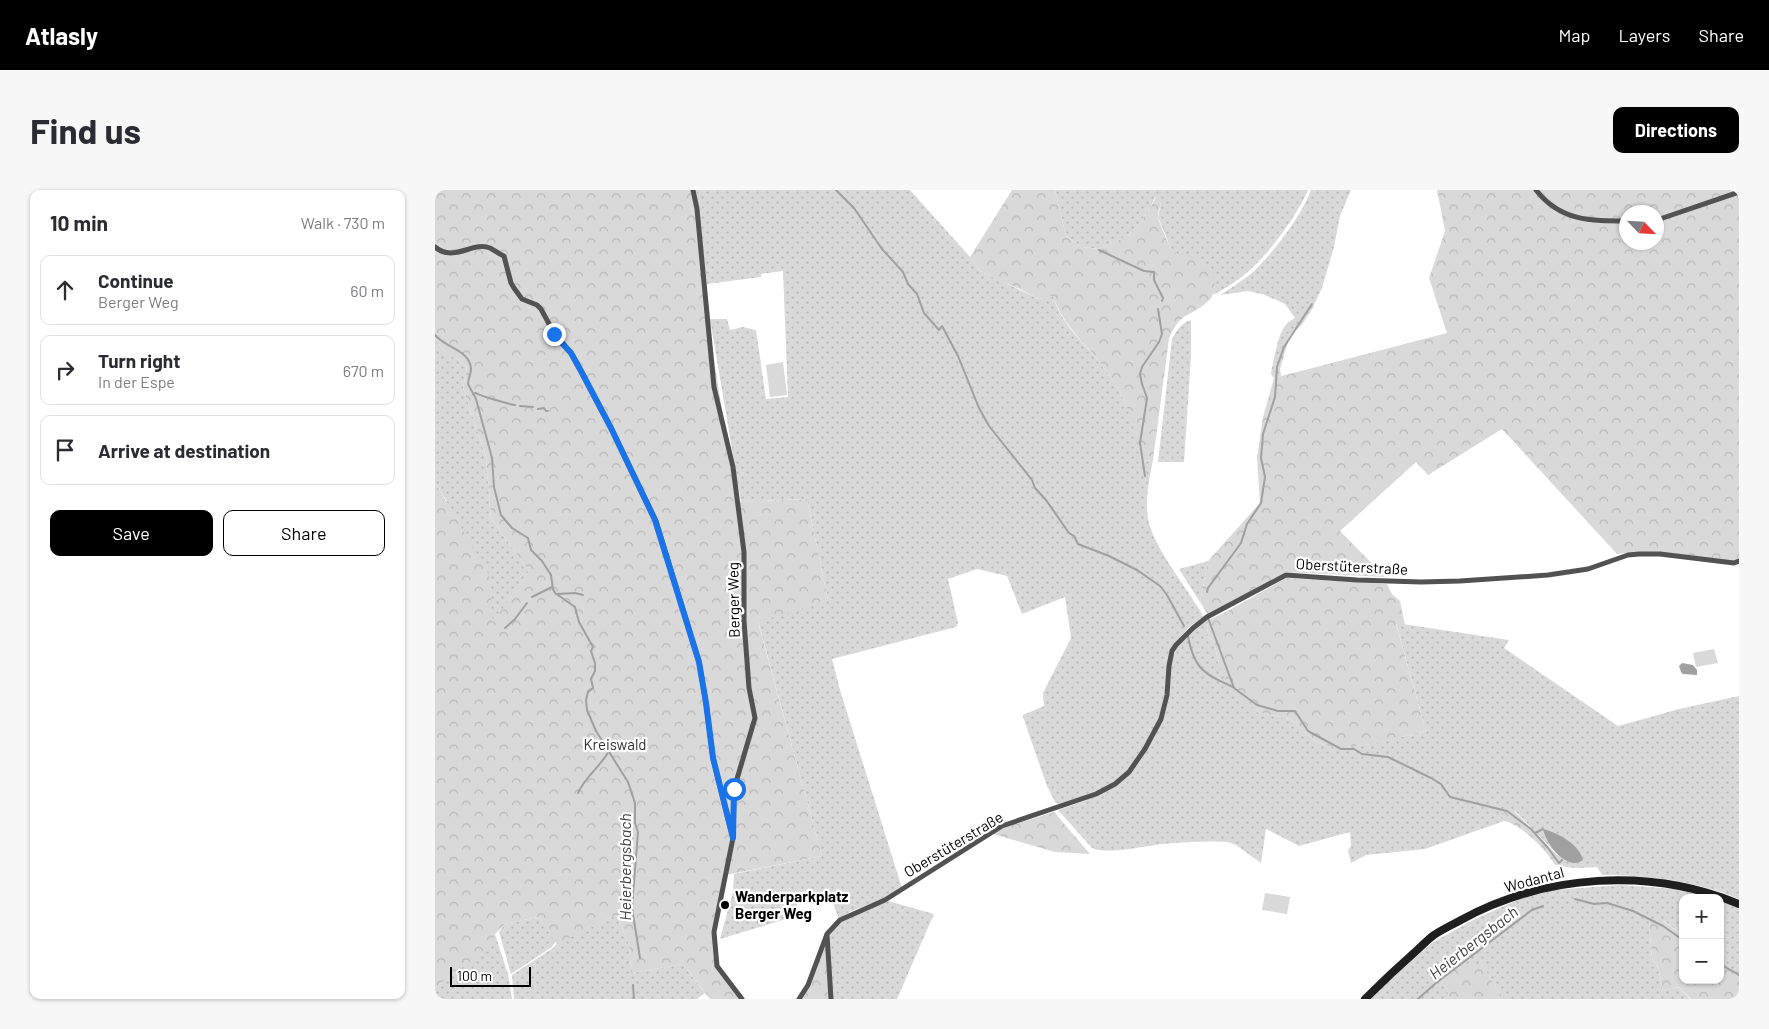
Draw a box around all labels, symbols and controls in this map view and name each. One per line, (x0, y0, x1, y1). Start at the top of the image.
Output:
text: Atlasly (25, 21, 98, 50)
text: Map (1558, 24, 1590, 46)
text: Layers (1618, 24, 1671, 46)
text: Share (1699, 24, 1744, 46)
button: Directions (1613, 107, 1739, 153)
text: Find us (30, 109, 141, 151)
north arrow (1619, 205, 1664, 250)
text: 10 min (50, 210, 108, 235)
text: Walk · 730 m (301, 213, 385, 232)
text: Continue (98, 269, 174, 292)
icon: ahead (51, 276, 79, 304)
text: 60 m (350, 281, 384, 300)
text: Berger Weg (98, 292, 179, 311)
route end (543, 323, 566, 346)
text: Turn right (98, 349, 180, 372)
icon: right (51, 356, 79, 384)
text: 670 m (343, 361, 384, 380)
text: In der Espe (98, 372, 175, 391)
icon: arrive (51, 436, 79, 464)
text: Arrive at destination (98, 439, 270, 462)
button: Save (50, 510, 213, 556)
button: Share (223, 510, 385, 556)
street label: Oberstüterstraße (1295, 554, 1409, 578)
street label: Berger Weg (723, 562, 743, 638)
park label: Kreiswald (583, 735, 647, 753)
route start (723, 778, 746, 801)
street label: Oberstüterstraße (900, 807, 1006, 881)
water label: Heierbergsbach (615, 813, 634, 921)
street label: Wodantal (1502, 862, 1566, 896)
place label: Wanderparkplatz Berger Weg (735, 887, 849, 922)
map controls (1679, 894, 1724, 984)
button: + (1679, 894, 1724, 939)
marker: Wanderparkplatz Berger Weg (719, 899, 731, 911)
water label: Heierbergsbach (1425, 901, 1521, 983)
button: − (1679, 939, 1724, 984)
scale bar (450, 964, 531, 987)
text: 100 m (457, 967, 492, 984)

